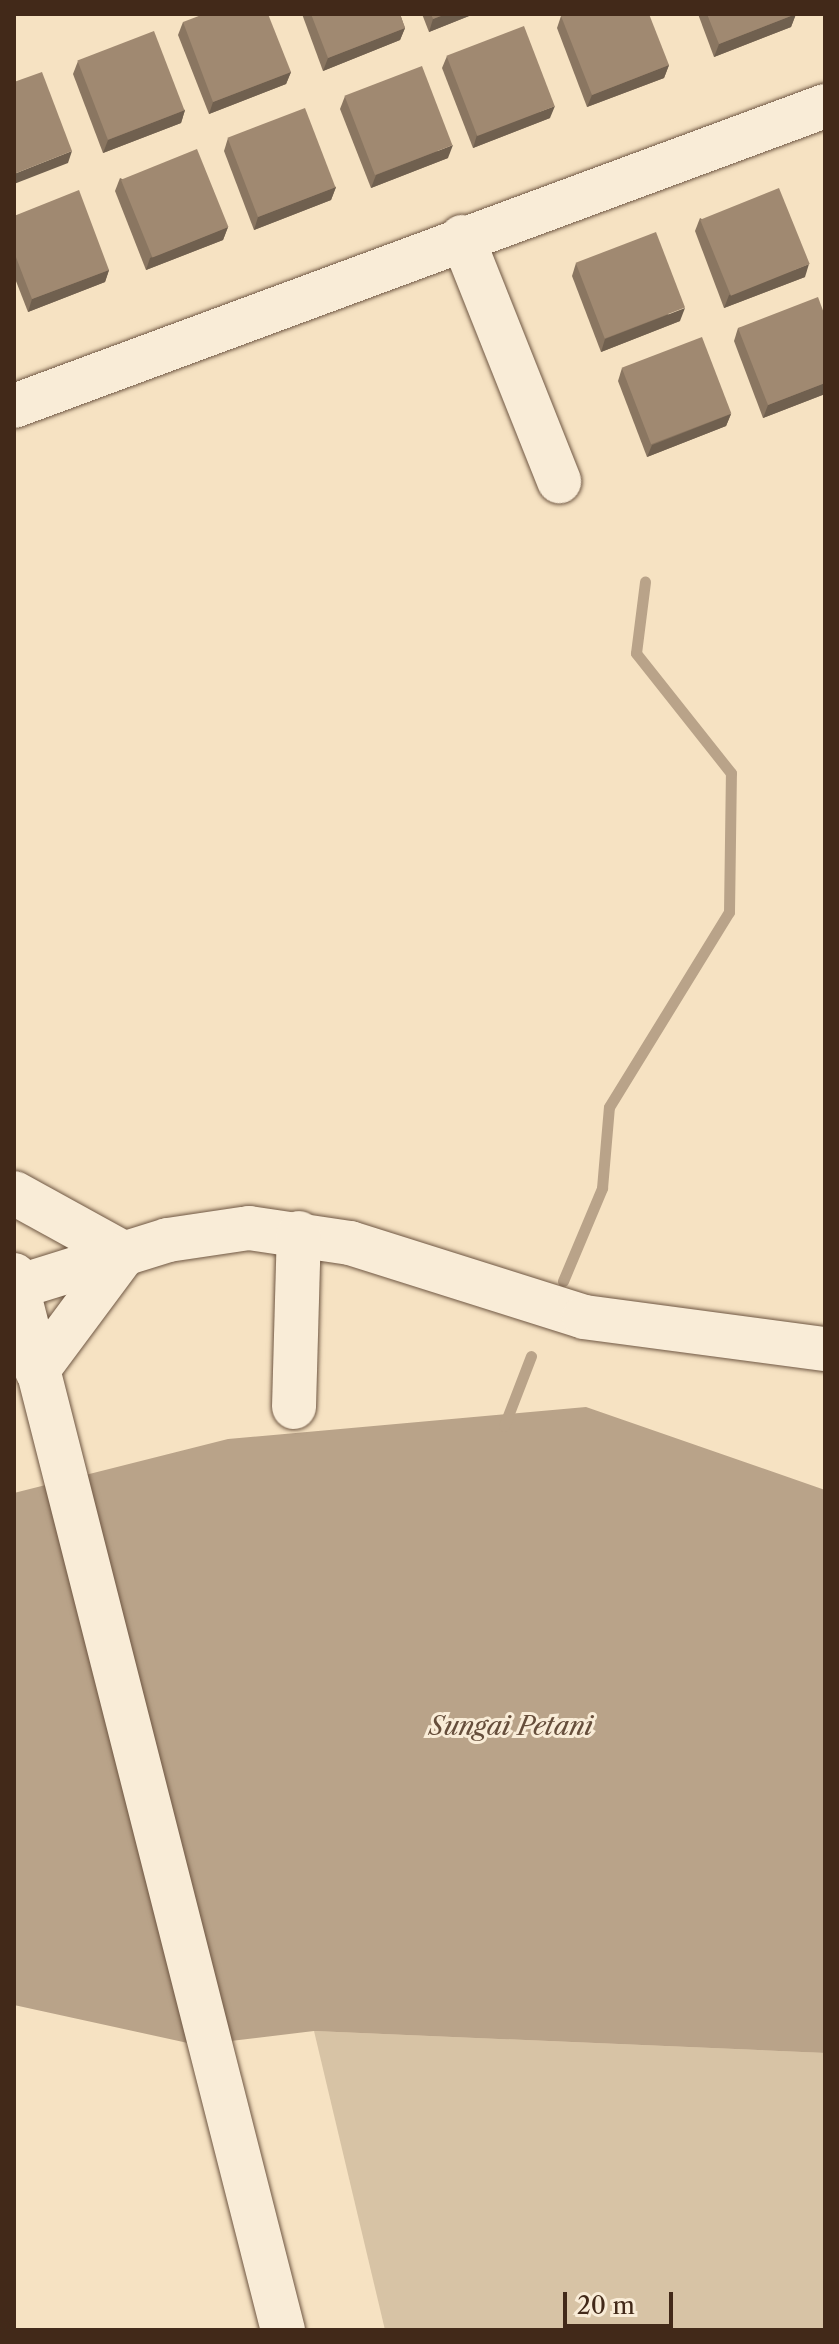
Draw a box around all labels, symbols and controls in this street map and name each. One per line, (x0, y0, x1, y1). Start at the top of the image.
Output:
water label: Sungai Petani (429, 1711, 593, 1743)
scale bar (567, 2276, 677, 2326)
text: 20 m (577, 2291, 635, 2320)

